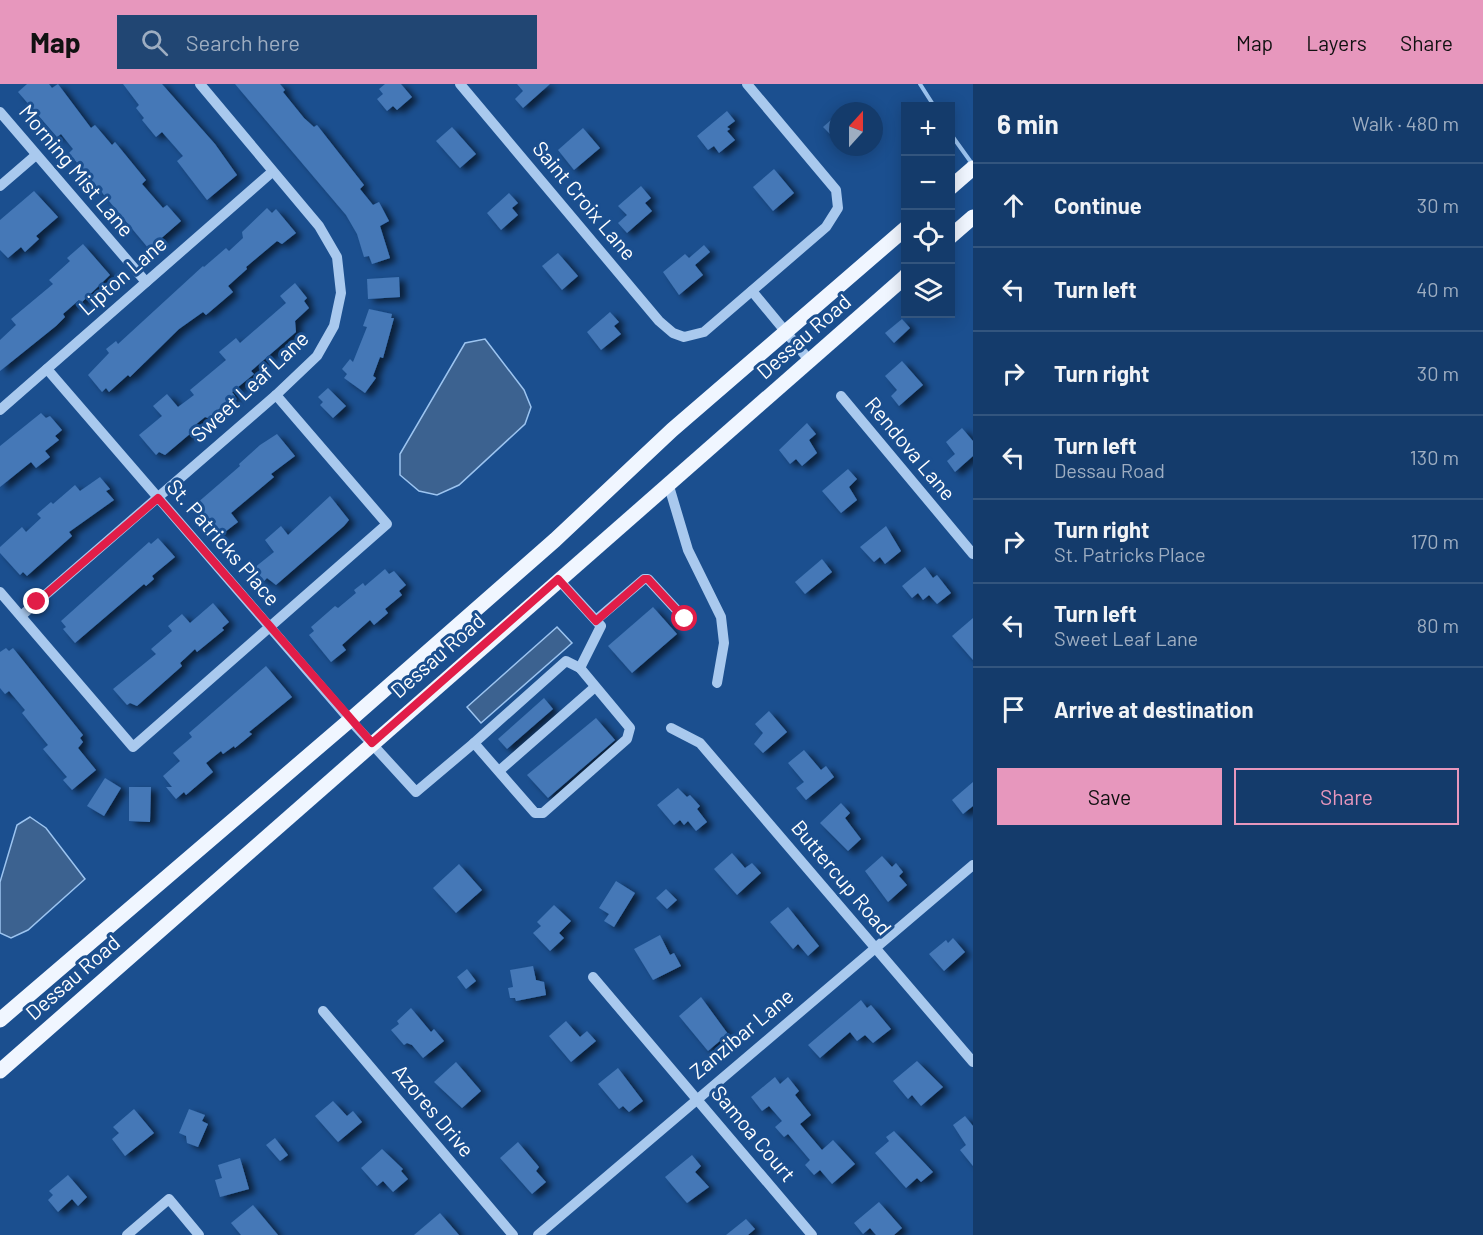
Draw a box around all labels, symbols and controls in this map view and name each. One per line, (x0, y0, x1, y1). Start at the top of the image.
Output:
search box (117, 15, 537, 69)
text: Map (30, 25, 81, 59)
icon: search (138, 26, 171, 59)
text: Search here (186, 29, 300, 55)
text: Map (1236, 30, 1273, 55)
text: Layers (1306, 30, 1367, 55)
text: Share (1400, 30, 1453, 55)
street label: Morning Mist Lane (15, 99, 140, 241)
north arrow (829, 102, 883, 156)
map controls (901, 102, 955, 318)
button: + (901, 102, 955, 156)
text: 6 min (997, 108, 1059, 139)
text: Walk · 480 m (1352, 111, 1459, 135)
street label: Saint Croix Lane (528, 135, 642, 265)
button: − (901, 156, 955, 210)
icon: ahead (997, 189, 1030, 222)
text: Continue (1054, 192, 1142, 218)
text: 30 m (1417, 193, 1459, 217)
button: locate (901, 210, 955, 264)
street label: Lipton Lane (73, 230, 171, 320)
button: layers (901, 264, 955, 318)
icon: left (997, 273, 1030, 306)
text: Turn left (1054, 276, 1137, 302)
text: 40 m (1416, 277, 1459, 301)
street label: Dessau Road (751, 288, 855, 384)
street label: Sweet Leaf Lane (185, 325, 313, 447)
icon: right (997, 357, 1030, 390)
text: Turn right (1054, 360, 1149, 386)
text: 30 m (1417, 361, 1459, 385)
street label: Rendova Lane (861, 391, 962, 505)
text: Turn left (1054, 432, 1137, 458)
icon: left (997, 441, 1030, 474)
text: 130 m (1410, 445, 1459, 469)
text: Dessau Road (1054, 458, 1165, 482)
street label: St. Patricks Place (162, 474, 286, 610)
text: Turn right (1054, 516, 1149, 542)
icon: right (997, 525, 1030, 558)
text: 170 m (1411, 529, 1459, 553)
text: St. Patricks Place (1054, 542, 1206, 566)
route end (23, 588, 49, 614)
text: Turn left (1054, 600, 1137, 626)
route start (671, 605, 697, 631)
street label: Dessau Road (385, 607, 489, 703)
icon: left (997, 609, 1030, 642)
text: 80 m (1417, 613, 1459, 637)
text: Sweet Leaf Lane (1054, 626, 1198, 650)
icon: arrive (997, 693, 1030, 726)
text: Arrive at destination (1054, 696, 1253, 722)
button: Save (997, 768, 1222, 825)
button: Share (1234, 768, 1459, 825)
street label: Buttercup Road (787, 815, 897, 940)
street label: Dessau Road (20, 929, 124, 1025)
street label: Zanzibar Lane (684, 982, 798, 1083)
street label: Azores Drive (388, 1059, 480, 1161)
street label: Samoa Court (707, 1080, 802, 1186)

